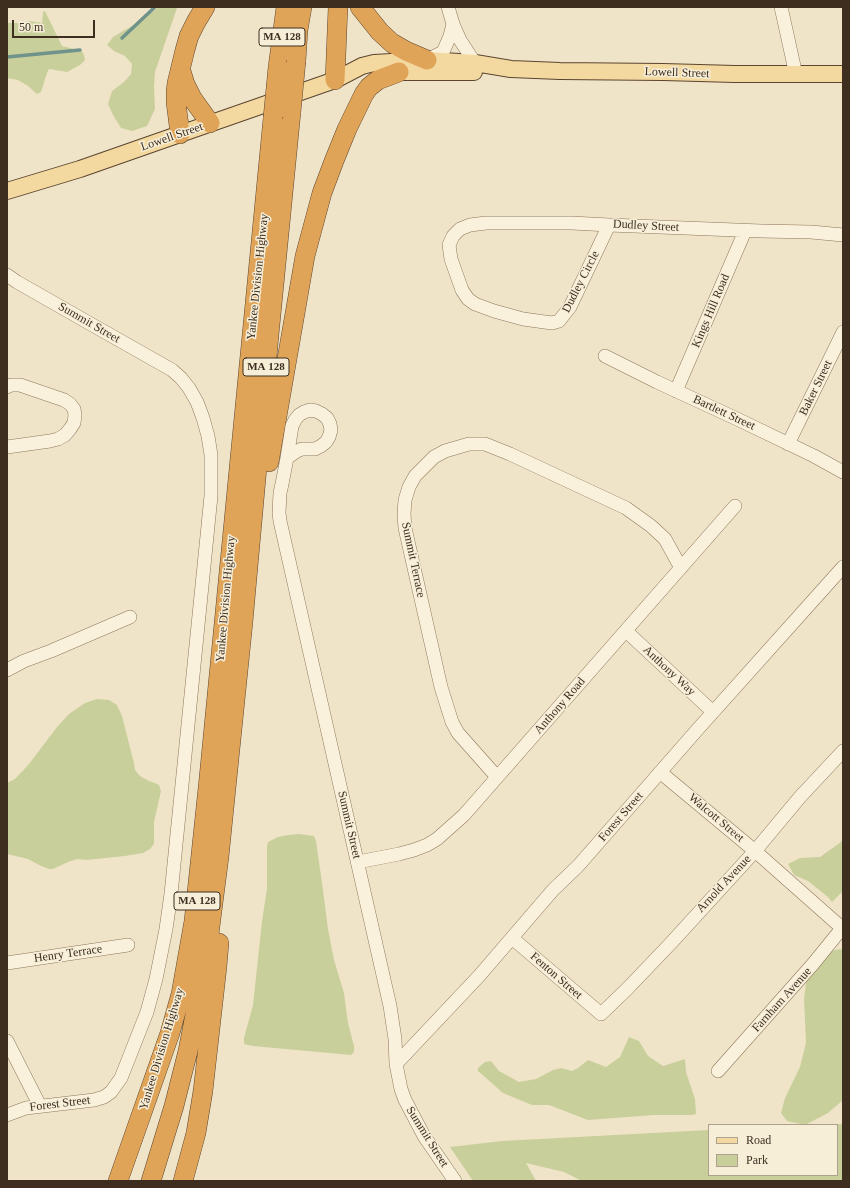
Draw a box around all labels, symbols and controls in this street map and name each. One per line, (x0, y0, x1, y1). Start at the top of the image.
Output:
scale bar (14, 12, 97, 38)
text: 50 m (19, 20, 43, 34)
road number: MA 128 (259, 28, 305, 46)
street label: Lowell Street (644, 65, 710, 81)
street label: Lowell Street (139, 120, 205, 154)
street label: Yankee Division Highway (244, 213, 272, 341)
street label: Dudley Street (613, 217, 679, 235)
street label: Dudley Circle (559, 249, 603, 315)
street label: Kings Hill Road (689, 272, 733, 350)
street label: Summit Street (56, 300, 122, 346)
road number: MA 128 (243, 358, 289, 376)
street label: Baker Street (796, 358, 836, 418)
street label: Bartlett Street (691, 392, 757, 434)
street label: Summit Terrace (398, 521, 428, 599)
street label: Yankee Division Highway (213, 535, 239, 663)
street label: Anthony Way (640, 643, 698, 699)
street label: Anthony Road (531, 675, 589, 737)
street label: Forest Street (596, 789, 646, 845)
street label: Summit Street (334, 790, 364, 860)
street label: Walcott Street (685, 791, 747, 845)
street label: Arnold Avenue (694, 852, 754, 916)
road number: MA 128 (174, 892, 220, 910)
street label: Henry Terrace (33, 942, 103, 966)
street label: Fenton Street (527, 949, 585, 1003)
street label: Farnham Avenue (749, 965, 815, 1035)
street label: Yankee Division Highway (137, 986, 187, 1112)
street label: Forest Street (29, 1093, 91, 1115)
street label: Summit Street (403, 1104, 451, 1170)
legend (708, 1124, 838, 1176)
text: Road (746, 1133, 771, 1147)
text: Park (746, 1153, 768, 1167)

